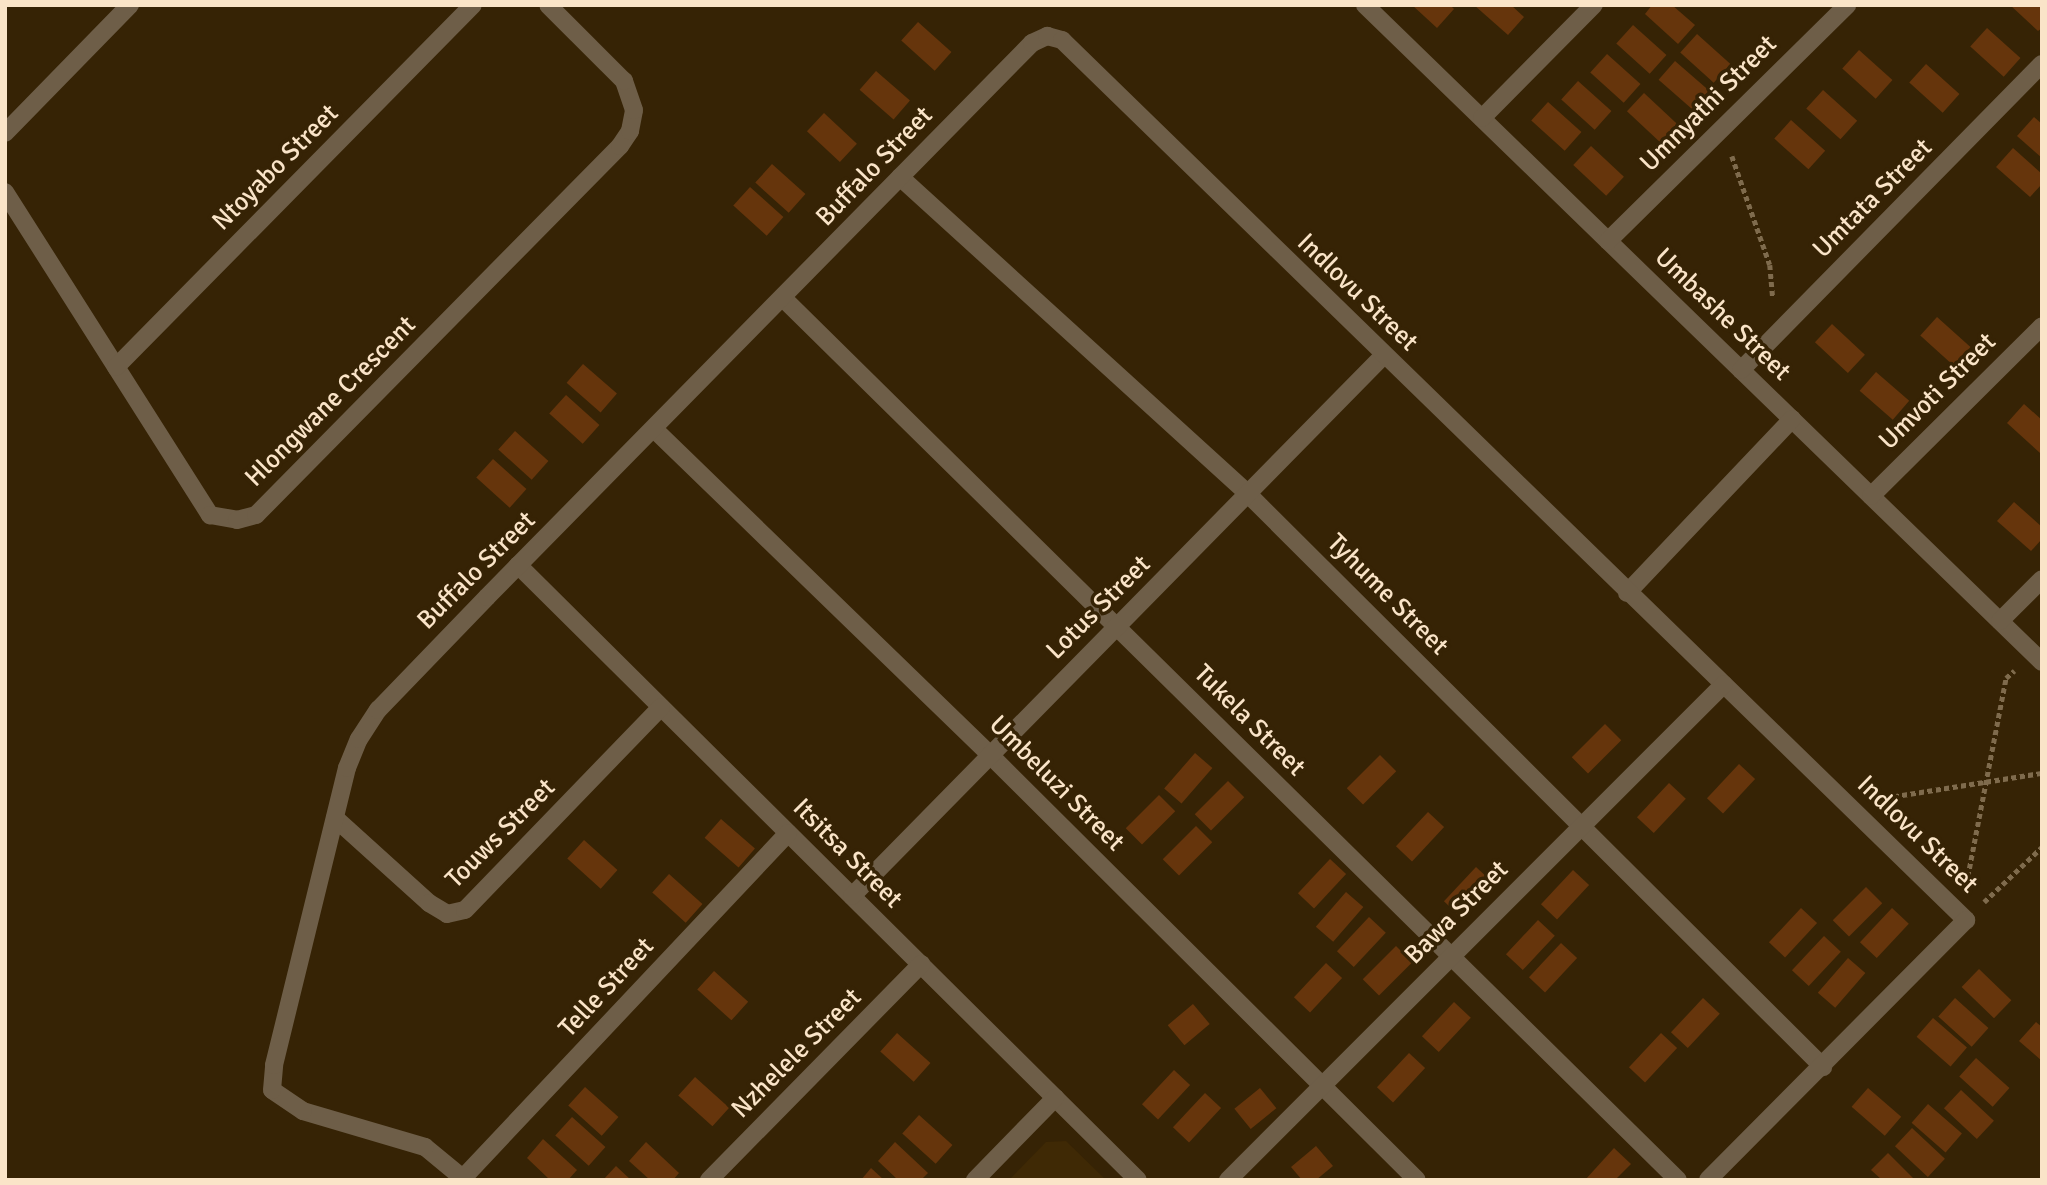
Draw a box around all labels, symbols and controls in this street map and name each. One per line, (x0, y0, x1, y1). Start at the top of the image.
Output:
street label: Umnyathi Street (1634, 29, 1784, 179)
street label: Ntoyabo Street (207, 99, 345, 237)
street label: Buffalo Street (810, 101, 940, 233)
street label: Umtata Street (1807, 133, 1939, 265)
street label: Indlovu Street (1290, 228, 1424, 358)
street label: Umbashe Street (1647, 242, 1797, 388)
street label: Hlongwane Crescent (239, 310, 423, 494)
street label: Umvoti Street (1873, 327, 2003, 457)
street label: Buffalo Street (411, 505, 543, 637)
street label: Tyhume Street (1320, 528, 1454, 662)
street label: Lotus Street (1040, 549, 1158, 667)
street label: Tukela Street (1187, 659, 1311, 783)
street label: Umbeluzi Street (982, 710, 1130, 858)
street label: Indlovu Street (1850, 770, 1984, 900)
street label: Touws Street (440, 773, 562, 895)
street label: Itsitsa Street (786, 793, 908, 915)
street label: Bawa Street (1399, 855, 1515, 971)
street label: Telle Street (553, 932, 661, 1044)
street label: Nzhelele Street (726, 983, 868, 1125)

